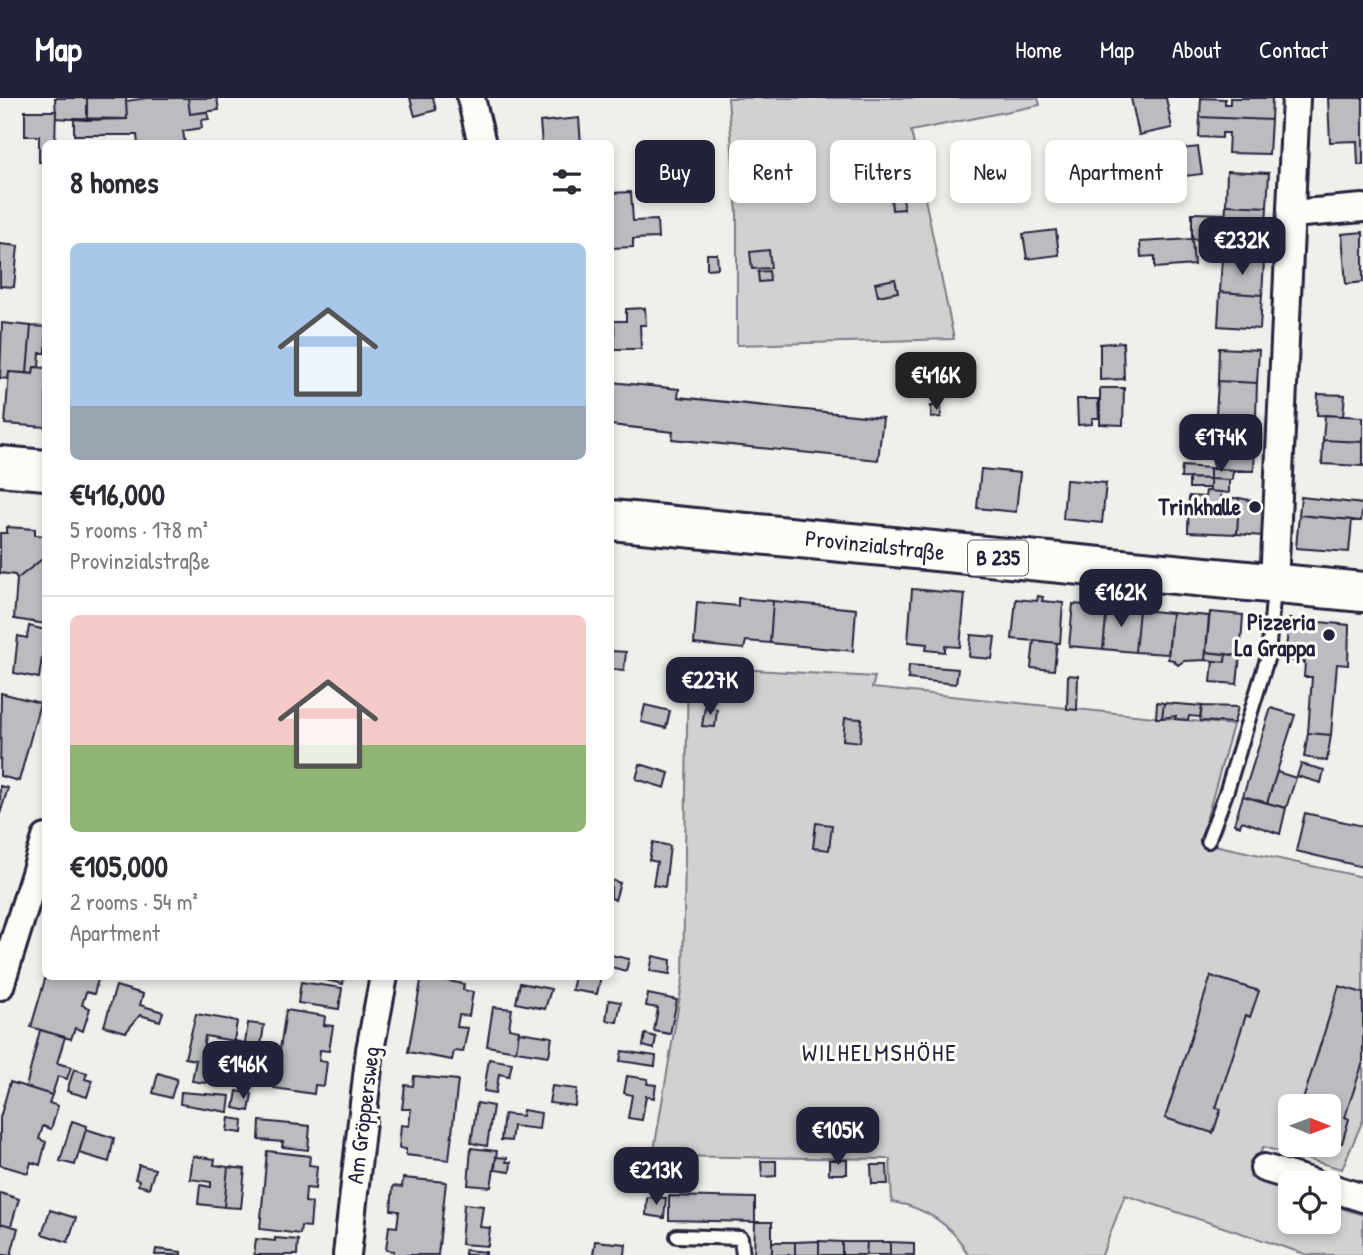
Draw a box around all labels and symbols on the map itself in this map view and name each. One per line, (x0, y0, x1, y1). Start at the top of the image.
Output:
pin: €232K (1193, 218, 1291, 277)
pin: €416K (887, 352, 985, 412)
pin: €174K (1172, 414, 1270, 474)
place label: Trinkhalle (1158, 491, 1242, 522)
marker: Trinkhalle (1247, 499, 1263, 515)
street label: Provinzialstraße (804, 522, 946, 567)
road number: B 235 (968, 540, 1028, 575)
pin: €162K (1072, 570, 1170, 629)
place label: Pizzeria La Grappa (1235, 606, 1315, 664)
marker: Pizzeria La Grappa (1321, 627, 1337, 643)
pin: €227K (661, 658, 759, 717)
district label: WILHELMSHÖHE (802, 1036, 958, 1068)
pin: €146K (194, 1042, 292, 1101)
street label: Am Gröppersweg (339, 1045, 386, 1185)
north arrow (1278, 1094, 1340, 1157)
pin: €105K (789, 1108, 887, 1167)
pin: €213K (607, 1148, 705, 1207)

